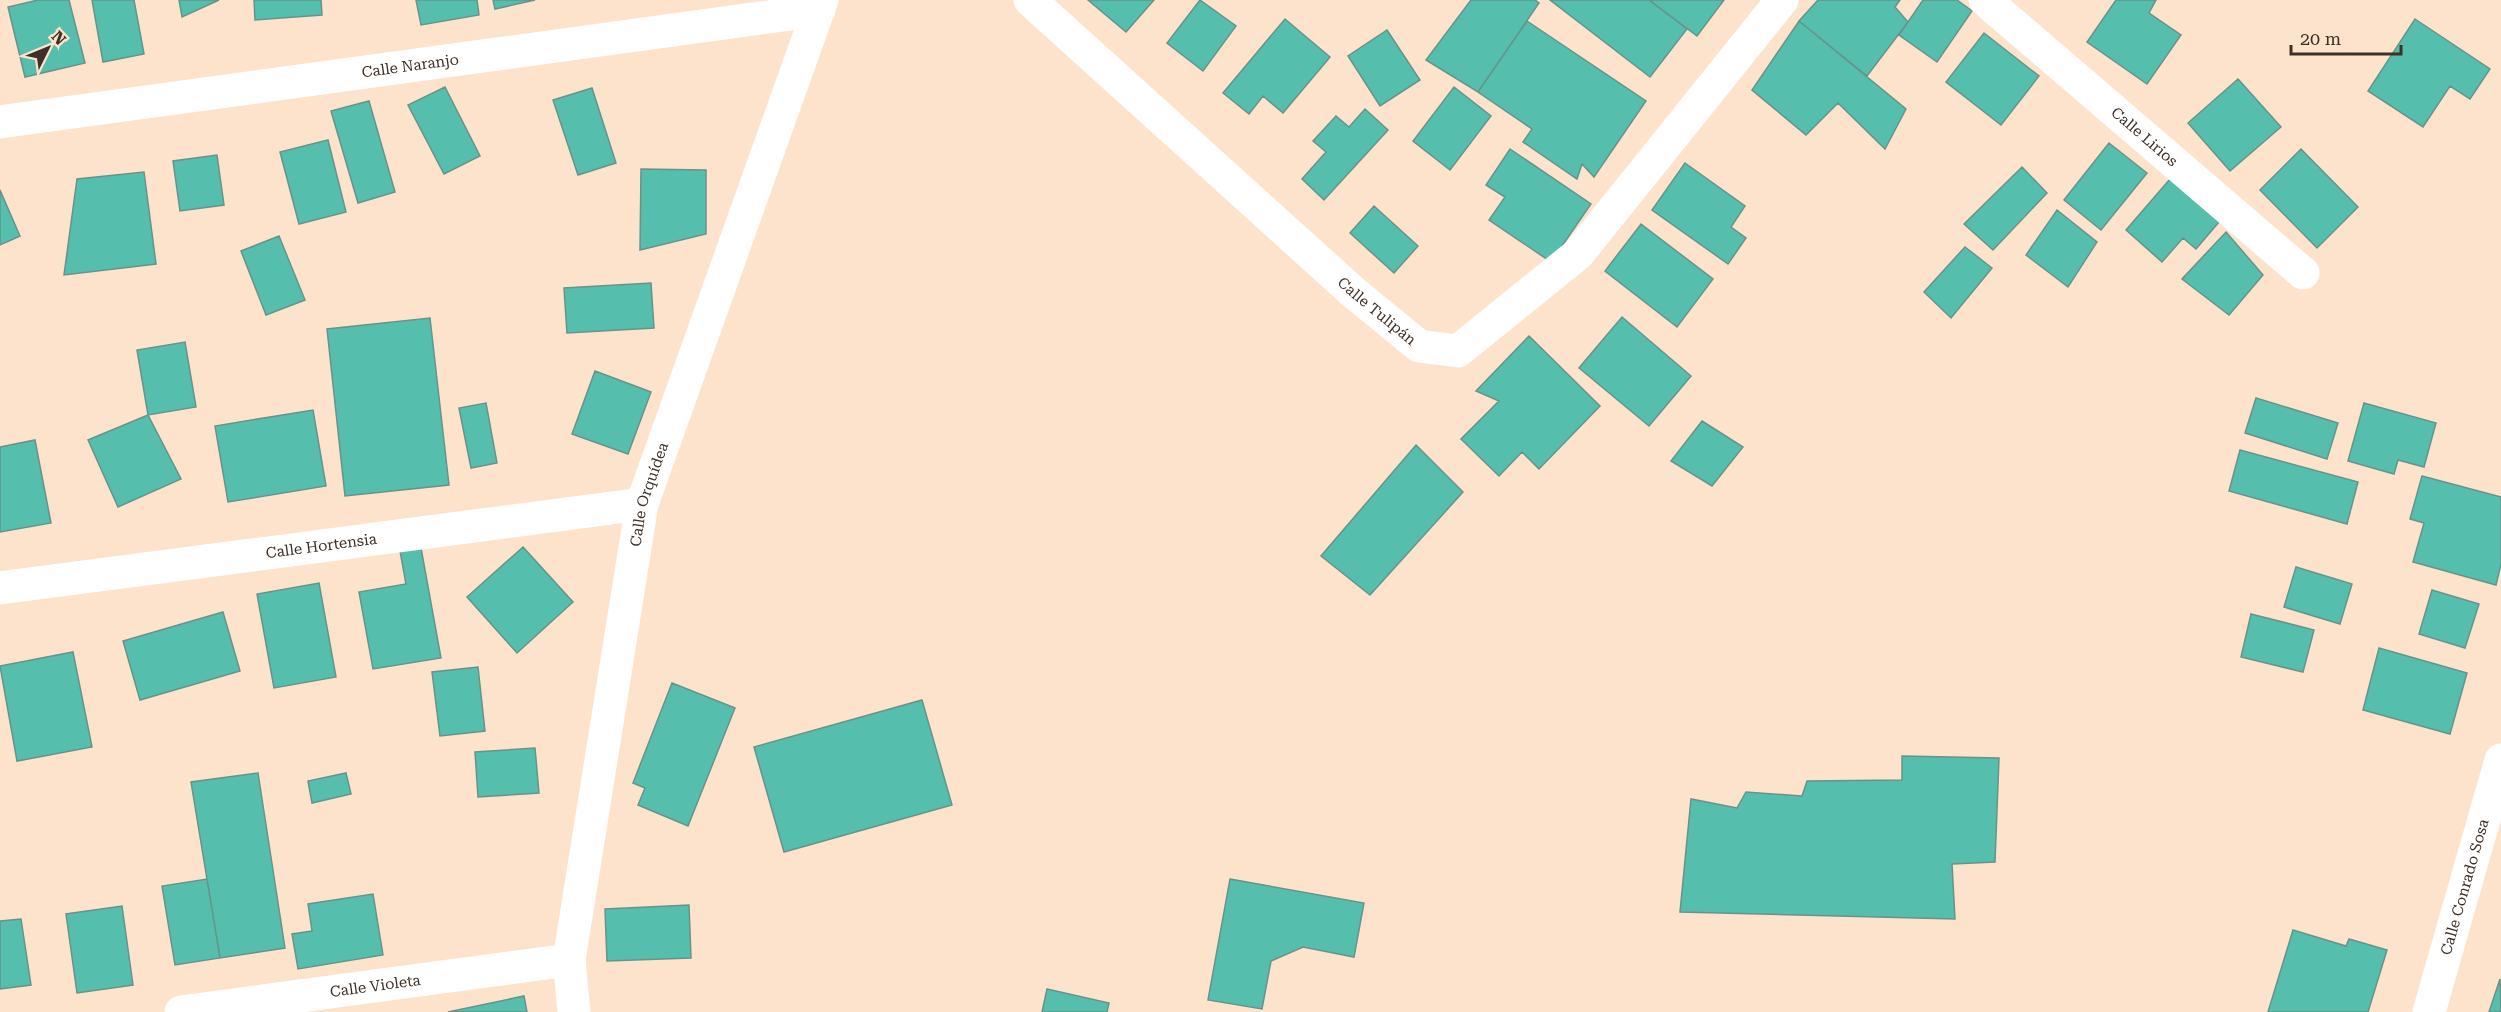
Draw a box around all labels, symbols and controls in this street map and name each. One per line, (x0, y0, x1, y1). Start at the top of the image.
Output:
north arrow (18, 18, 78, 78)
scale bar (2291, 18, 2400, 56)
text: N (47, 27, 70, 49)
text: 20 m (2300, 28, 2341, 49)
street label: Calle Naranjo (361, 50, 460, 81)
street label: Calle Lirios (2107, 103, 2181, 170)
street label: Calle Tulipán (1334, 273, 1420, 349)
street label: Calle Orquídea (626, 440, 672, 548)
street label: Calle Hortensia (265, 530, 378, 562)
street label: Calle Conrado Sosa (2437, 817, 2493, 957)
street label: Calle Violeta (329, 971, 422, 1001)

